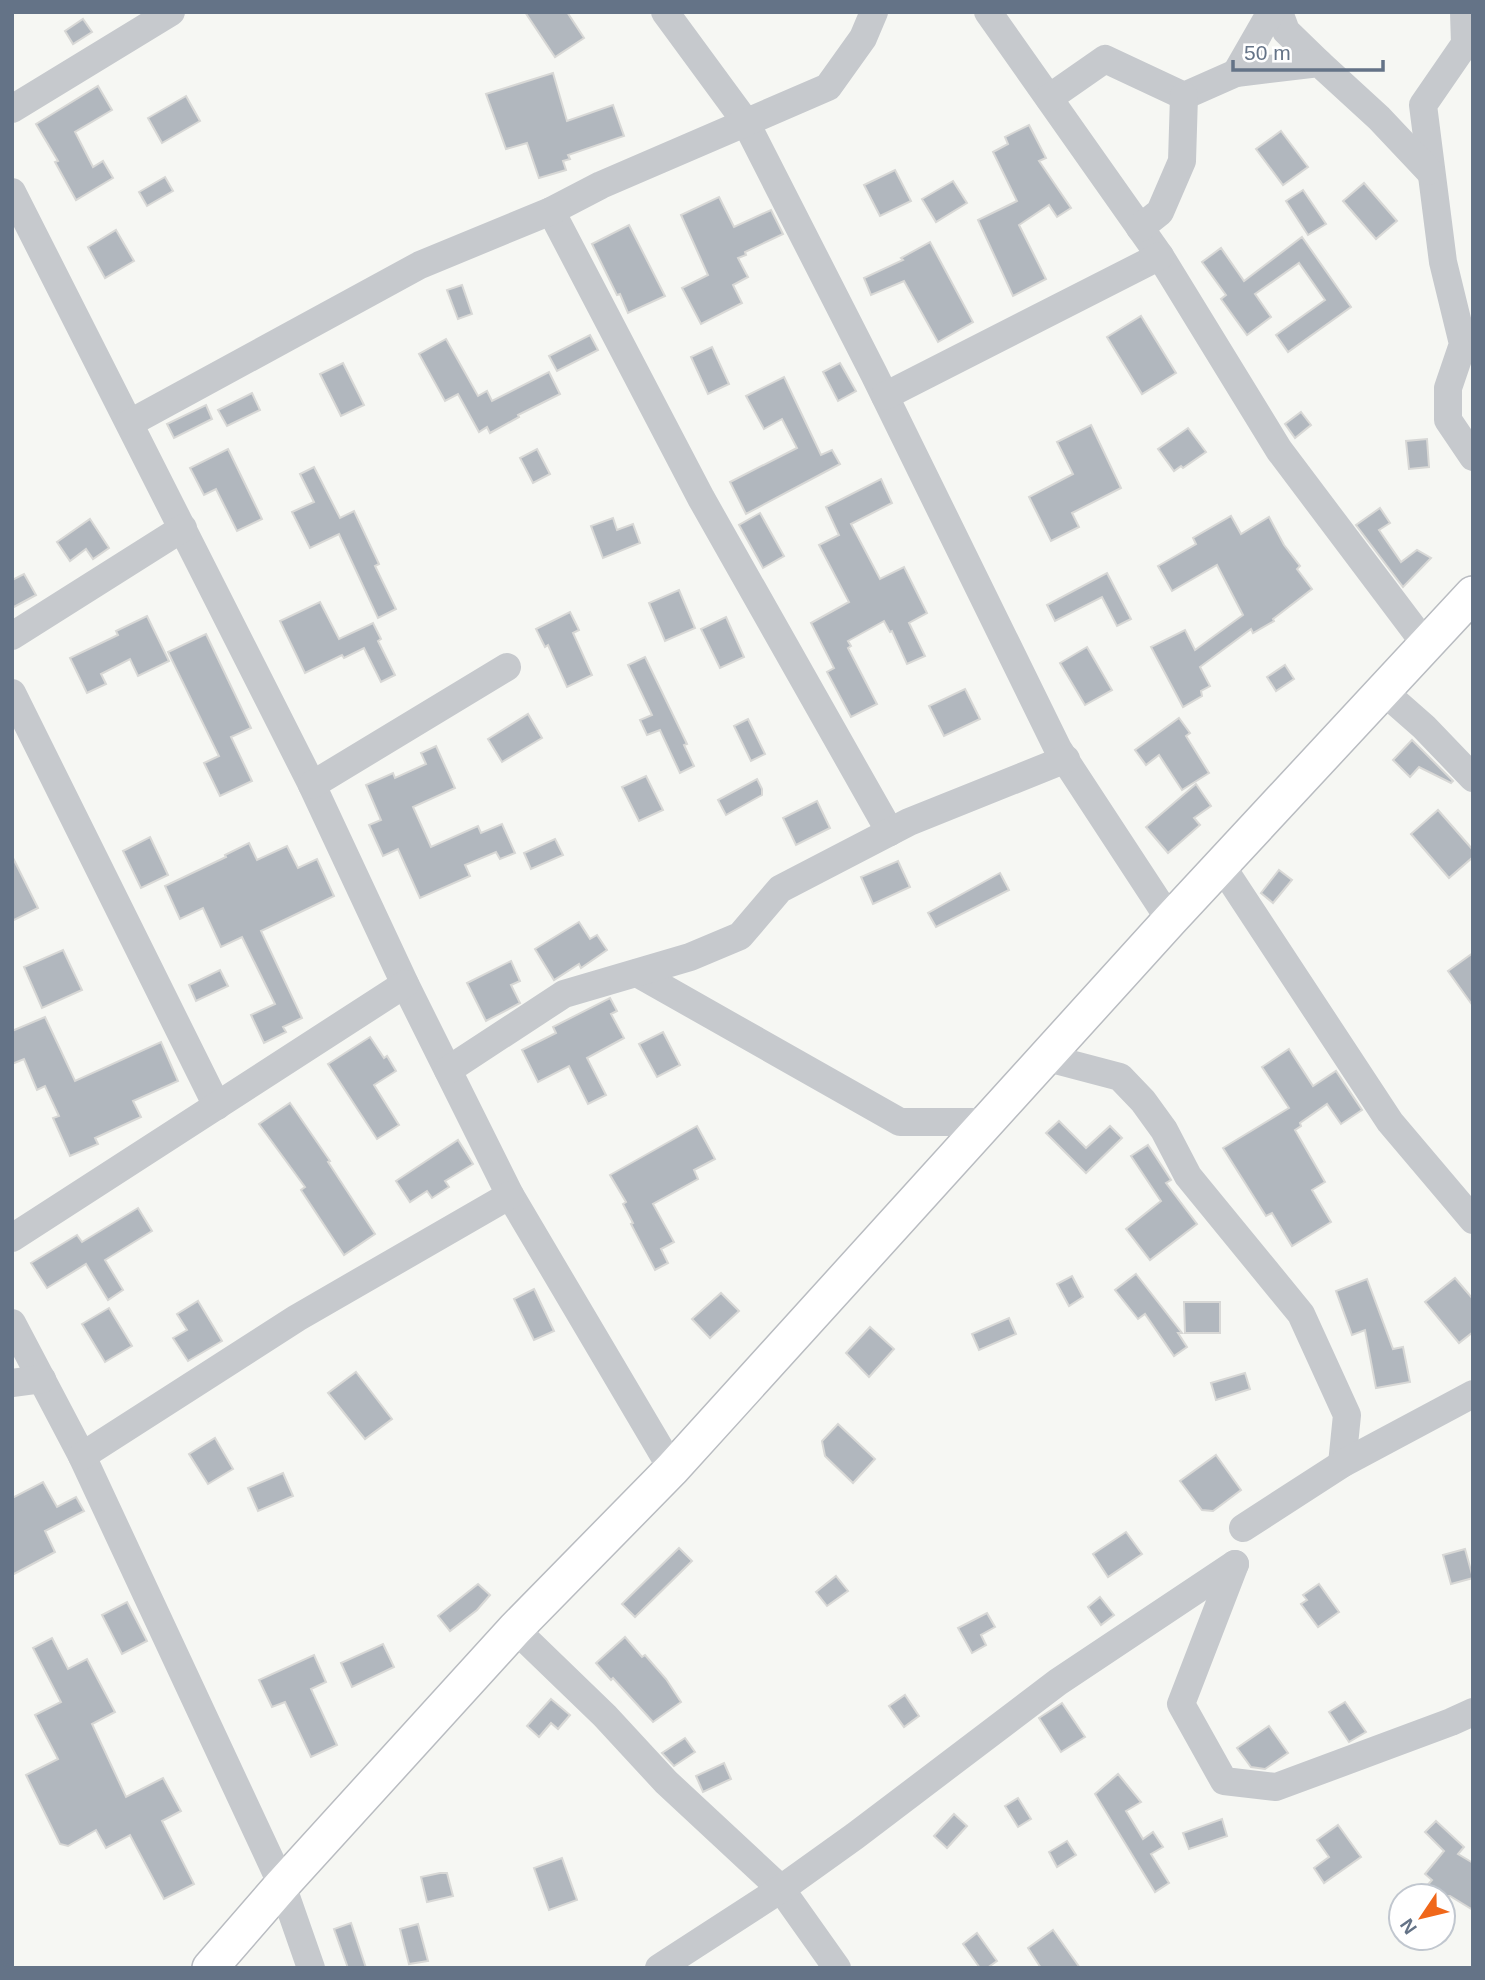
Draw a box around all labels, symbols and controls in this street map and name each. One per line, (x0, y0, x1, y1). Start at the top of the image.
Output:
scale bar (1233, 28, 1384, 72)
text: 50 m (1244, 41, 1291, 64)
north arrow (1387, 1882, 1457, 1952)
text: N (1396, 1915, 1421, 1938)

